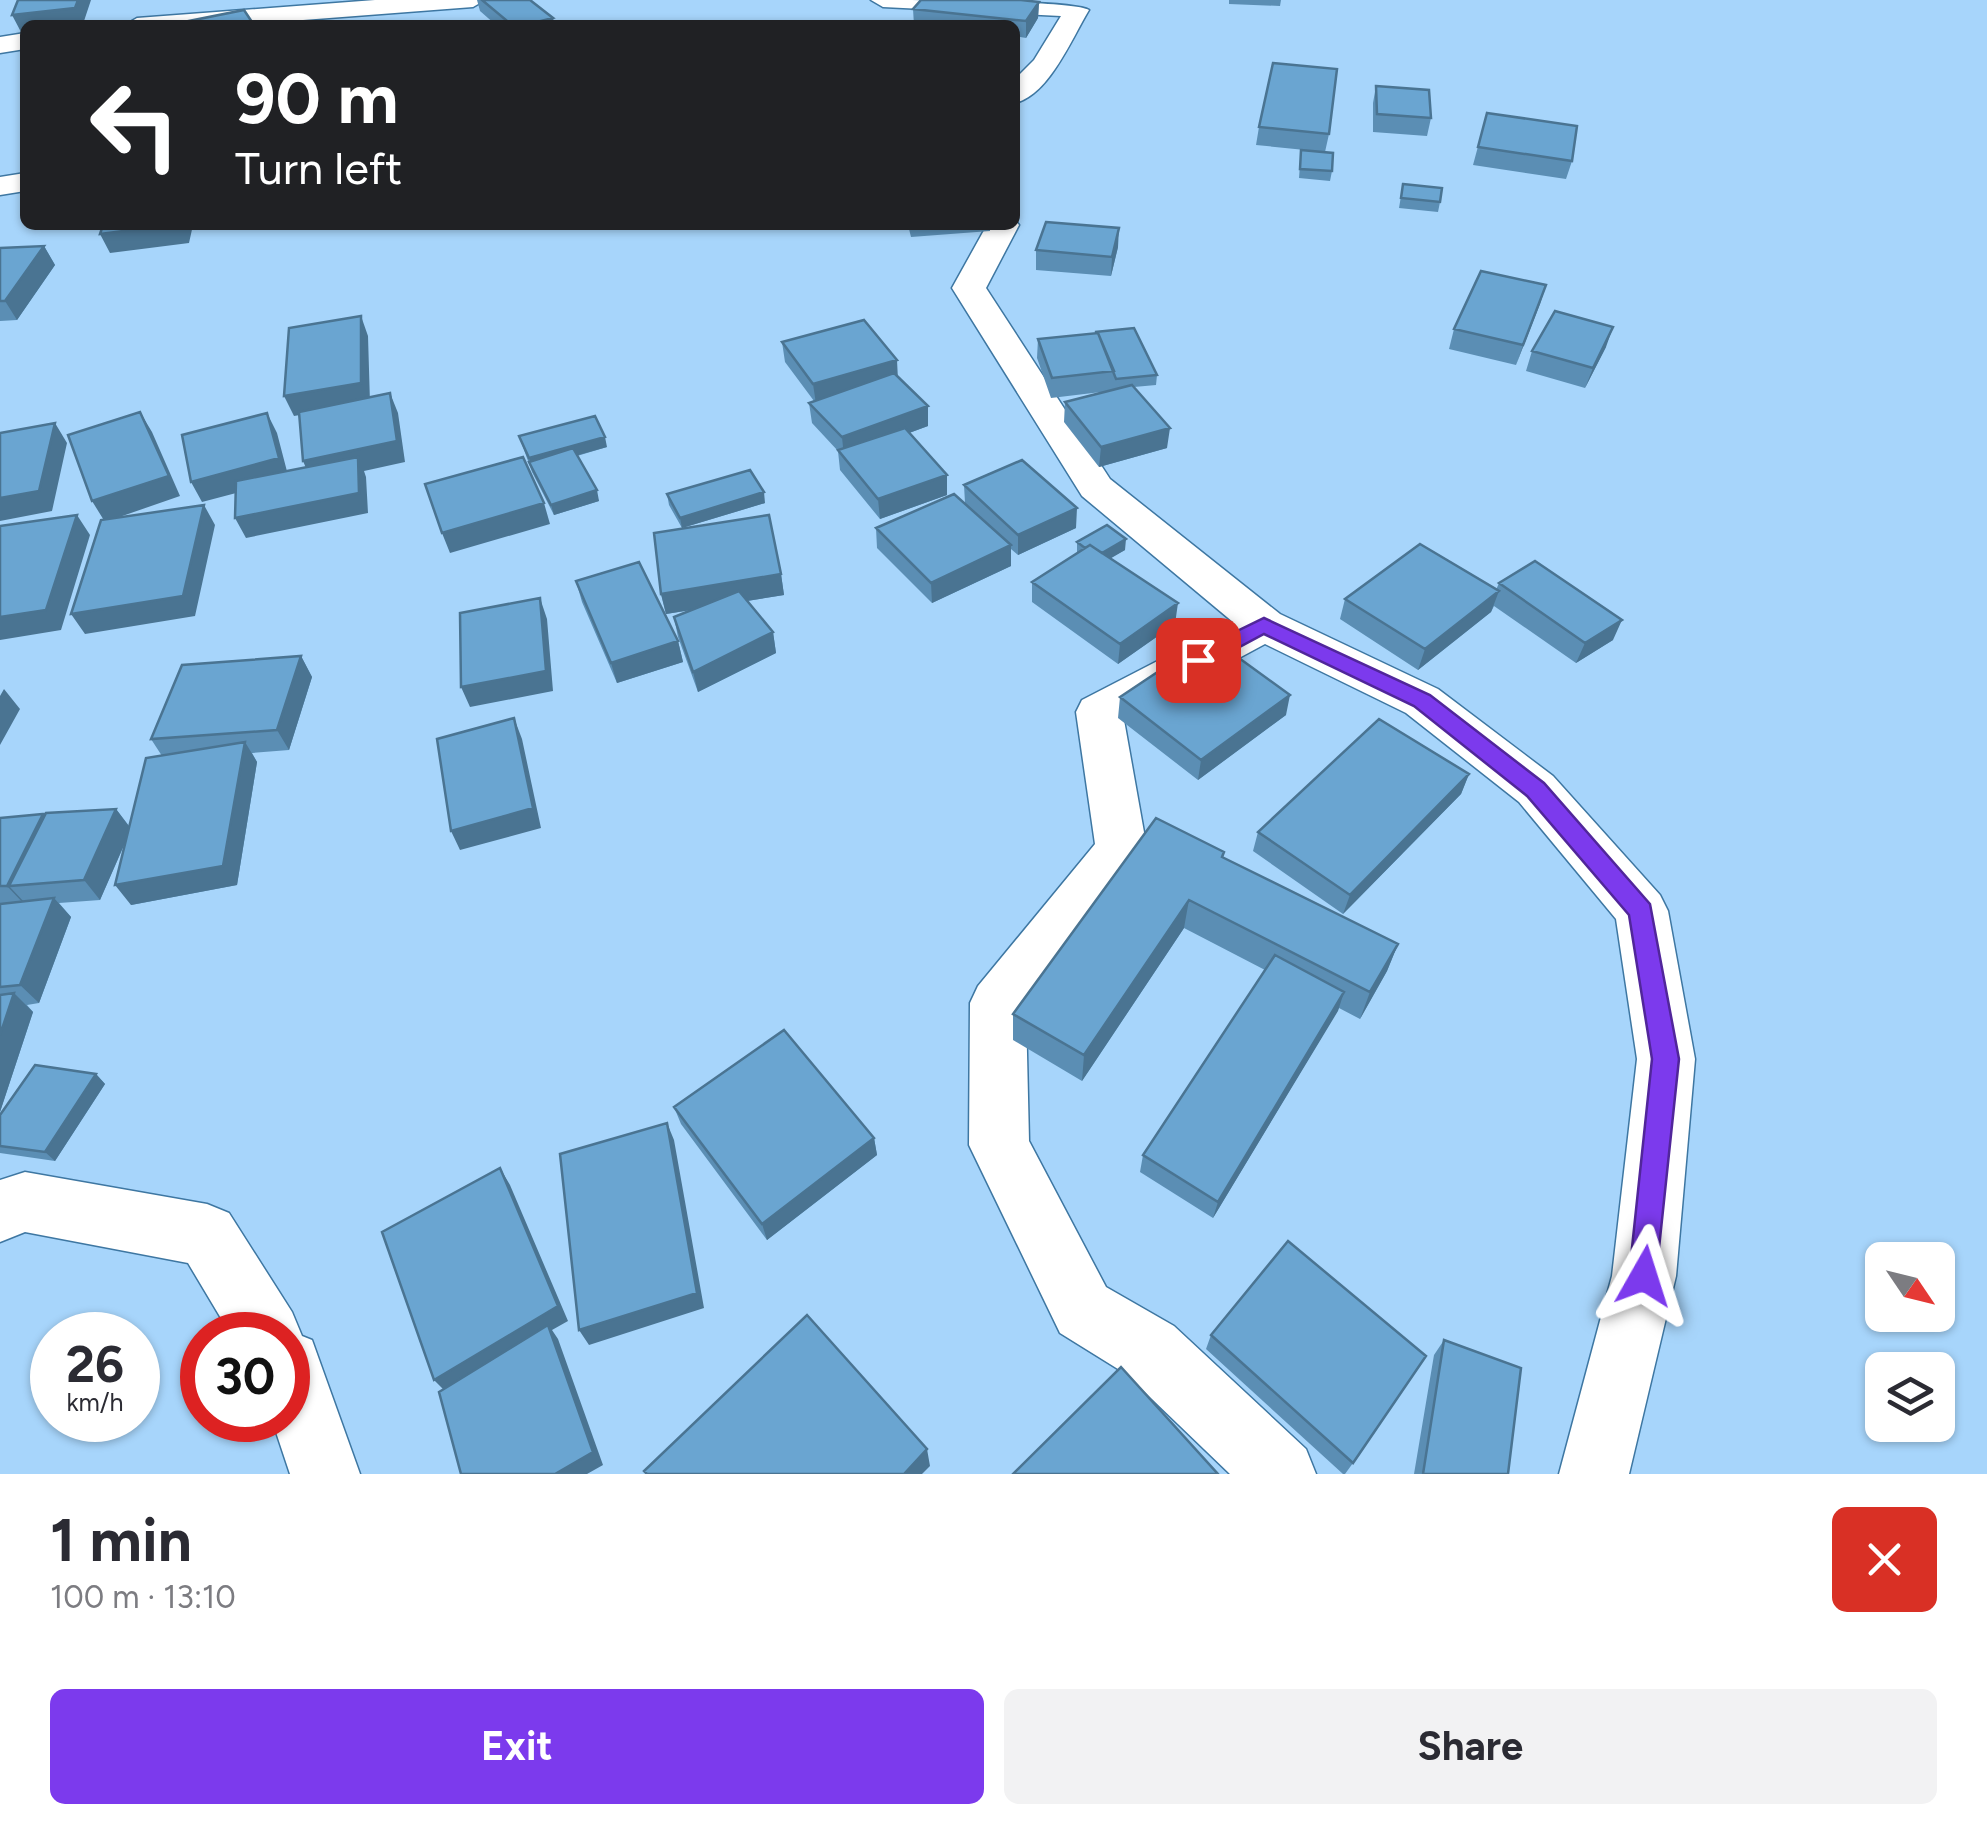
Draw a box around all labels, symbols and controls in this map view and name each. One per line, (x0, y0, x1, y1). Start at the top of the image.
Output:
text: 90 m (235, 56, 399, 141)
icon: left (70, 60, 200, 190)
text: Turn left (235, 141, 402, 195)
pin (1156, 618, 1241, 703)
icon: arrive (1171, 633, 1226, 688)
position arrow (1592, 1224, 1696, 1328)
north arrow (1865, 1242, 1955, 1332)
map controls (1865, 1242, 1955, 1442)
speed limit sign: 30 (180, 1312, 310, 1442)
text: 26 (66, 1334, 124, 1395)
button: layers (1865, 1352, 1955, 1442)
text: km/h (66, 1387, 124, 1417)
text: 1 min (50, 1504, 192, 1576)
button: close (1832, 1507, 1937, 1612)
text: 100 m · 13:10 (50, 1578, 236, 1616)
button: Exit (50, 1689, 984, 1804)
button: Share (1004, 1689, 1937, 1804)

